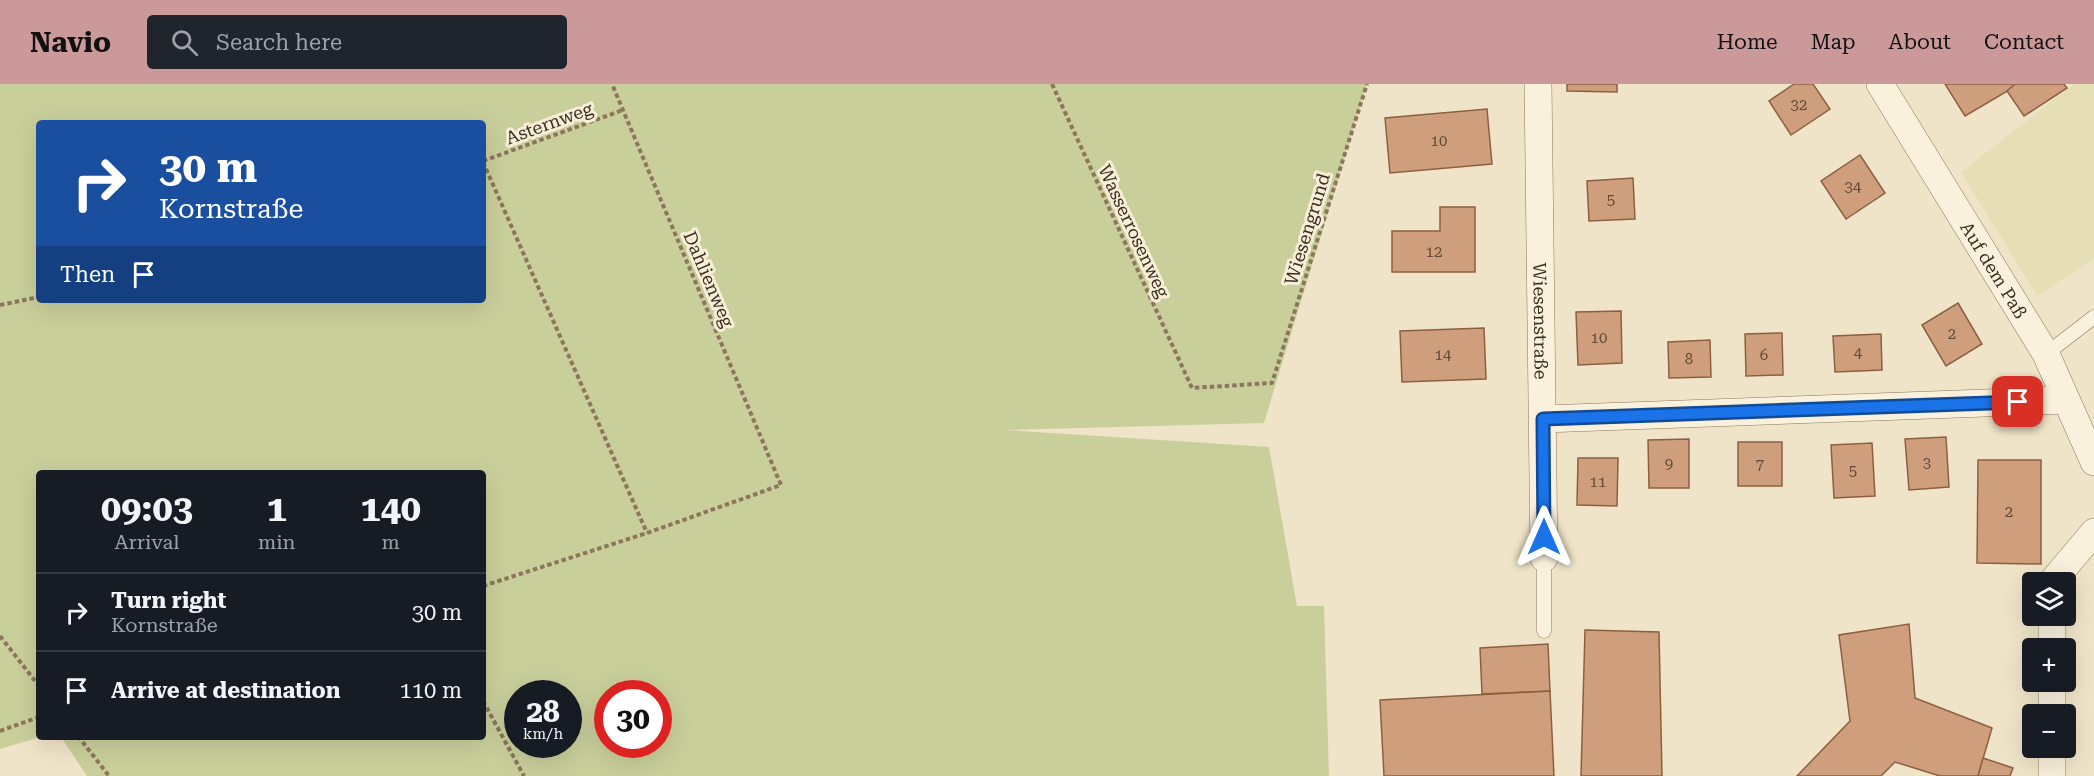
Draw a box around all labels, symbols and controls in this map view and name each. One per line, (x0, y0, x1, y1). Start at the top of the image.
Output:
search box (147, 15, 567, 69)
text: Navio (30, 26, 111, 59)
icon: search (168, 26, 201, 59)
text: Search here (216, 30, 342, 55)
text: Home (1717, 30, 1778, 54)
text: Map (1811, 30, 1856, 54)
text: About (1889, 30, 1951, 54)
text: Contact (1984, 30, 2064, 54)
house number: 32 (1791, 96, 1807, 114)
street label: Asternweg (503, 97, 596, 148)
house number: 10 (1431, 132, 1447, 150)
text: 30 m (159, 143, 257, 192)
icon: right (60, 144, 138, 222)
street label: Wasserrosenweg (1094, 161, 1174, 301)
street label: Wiesengrund (1280, 170, 1334, 287)
house number: 34 (1845, 178, 1862, 196)
house number: 5 (1607, 191, 1615, 209)
text: Kornstraße (159, 193, 303, 225)
street label: Auf dem Paß (1957, 217, 2032, 322)
street label: Dahlienweg (679, 228, 739, 331)
house number: 12 (1426, 243, 1442, 261)
icon: arrive (127, 258, 160, 291)
text: Then (60, 262, 115, 287)
street label: Wiesenstraße (1530, 262, 1552, 380)
house number: 2 (1948, 325, 1956, 343)
house number: 10 (1591, 329, 1607, 347)
house number: 4 (1854, 344, 1863, 362)
house number: 14 (1435, 346, 1452, 364)
house number: 6 (1760, 346, 1768, 364)
house number: 8 (1685, 350, 1693, 368)
pin (1992, 376, 2043, 427)
icon: arrive (2001, 385, 2034, 418)
house number: 3 (1923, 454, 1931, 472)
house number: 9 (1665, 455, 1673, 473)
house number: 7 (1756, 455, 1764, 473)
house number: 5 (1849, 462, 1857, 480)
house number: 11 (1590, 473, 1606, 491)
text: 09:03 (101, 488, 193, 530)
text: 1 (267, 488, 287, 530)
text: 140 (361, 488, 421, 530)
house number: 2 (2005, 503, 2013, 521)
position arrow (1512, 505, 1576, 569)
text: Arrival (114, 530, 179, 554)
text: min (258, 530, 295, 554)
text: m (382, 530, 400, 554)
map controls (2022, 572, 2076, 758)
button: layers (2022, 572, 2076, 626)
text: Turn right (111, 588, 226, 613)
icon: right (60, 596, 93, 629)
text: 30 m (412, 600, 462, 625)
text: Kornstraße (111, 613, 218, 637)
button: + (2022, 638, 2076, 692)
icon: arrive (60, 674, 93, 707)
text: Arrive at destination (111, 678, 340, 703)
text: 110 m (399, 678, 462, 703)
speed limit sign: 30 (594, 680, 672, 758)
text: 28 (526, 694, 560, 729)
button: − (2022, 704, 2076, 758)
text: km/h (523, 725, 563, 743)

